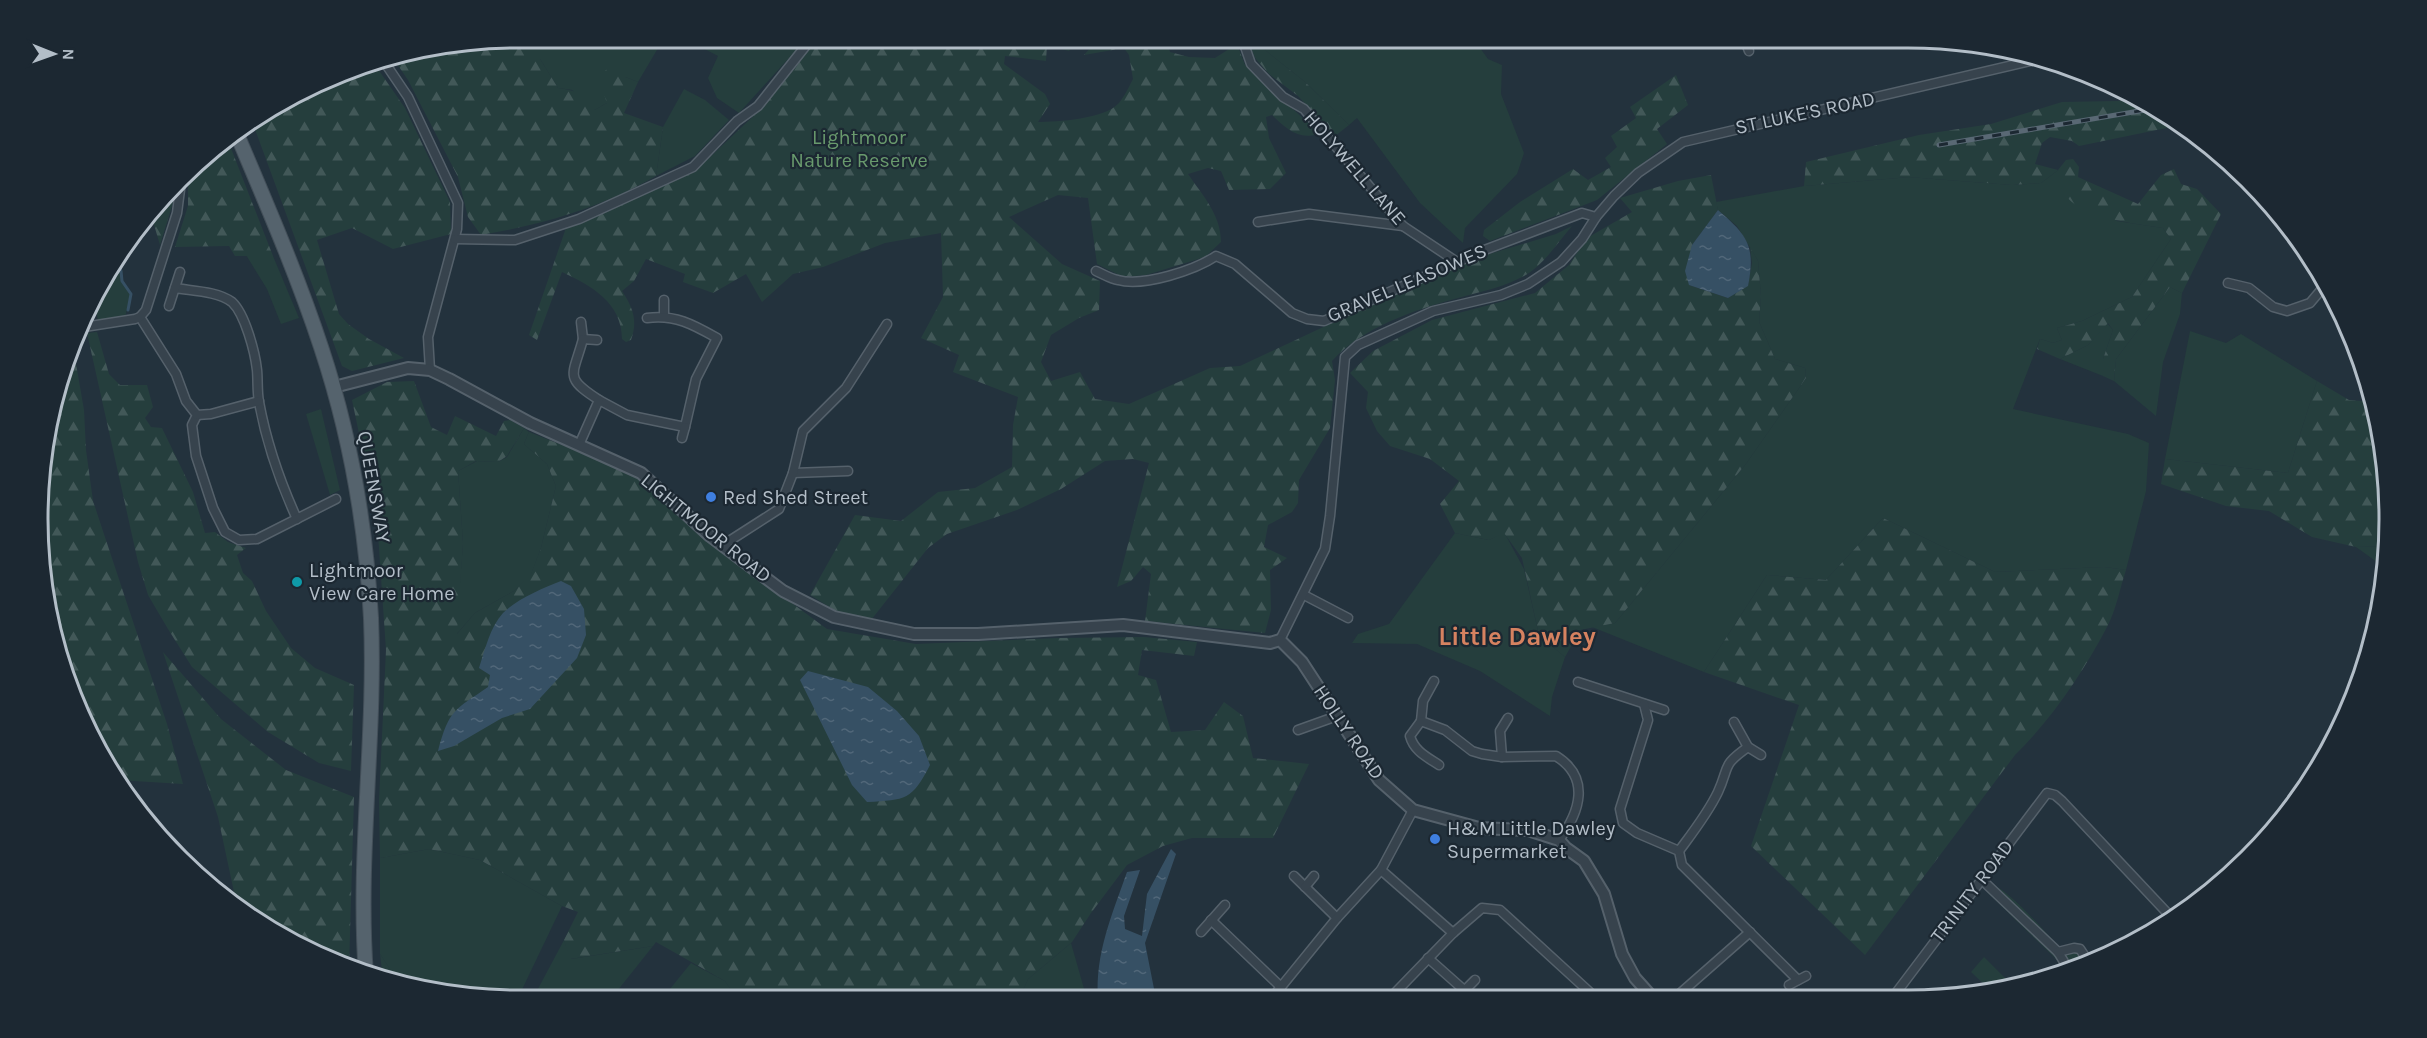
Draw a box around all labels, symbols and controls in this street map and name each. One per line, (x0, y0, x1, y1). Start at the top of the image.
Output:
north arrow (24, 24, 84, 84)
text: N (59, 48, 78, 60)
street label: ST LUKE'S ROAD (1733, 87, 1877, 139)
street label: HOLYWELL LANE (1299, 106, 1411, 230)
park label: Lightmoor Nature Reserve (790, 126, 928, 172)
street label: GRAVEL LEASOWES (1324, 239, 1490, 327)
street label: QUEENSWAY (353, 429, 395, 545)
street label: LIGHTMOOR ROAD (636, 468, 776, 588)
place label: Red Shed Street (723, 486, 869, 509)
marker: Red Shed Street (704, 490, 718, 504)
place label: Lightmoor View Care Home (309, 559, 455, 605)
marker: Lightmoor View Care Home (290, 575, 304, 589)
district label: Little Dawley (1438, 621, 1596, 652)
street label: HOLLY ROAD (1309, 680, 1389, 784)
place label: H&M Little Dawley Supermarket (1447, 817, 1615, 863)
marker: H&M Little Dawley Supermarket (1428, 832, 1442, 846)
street label: TRINITY ROAD (1926, 835, 2018, 947)

